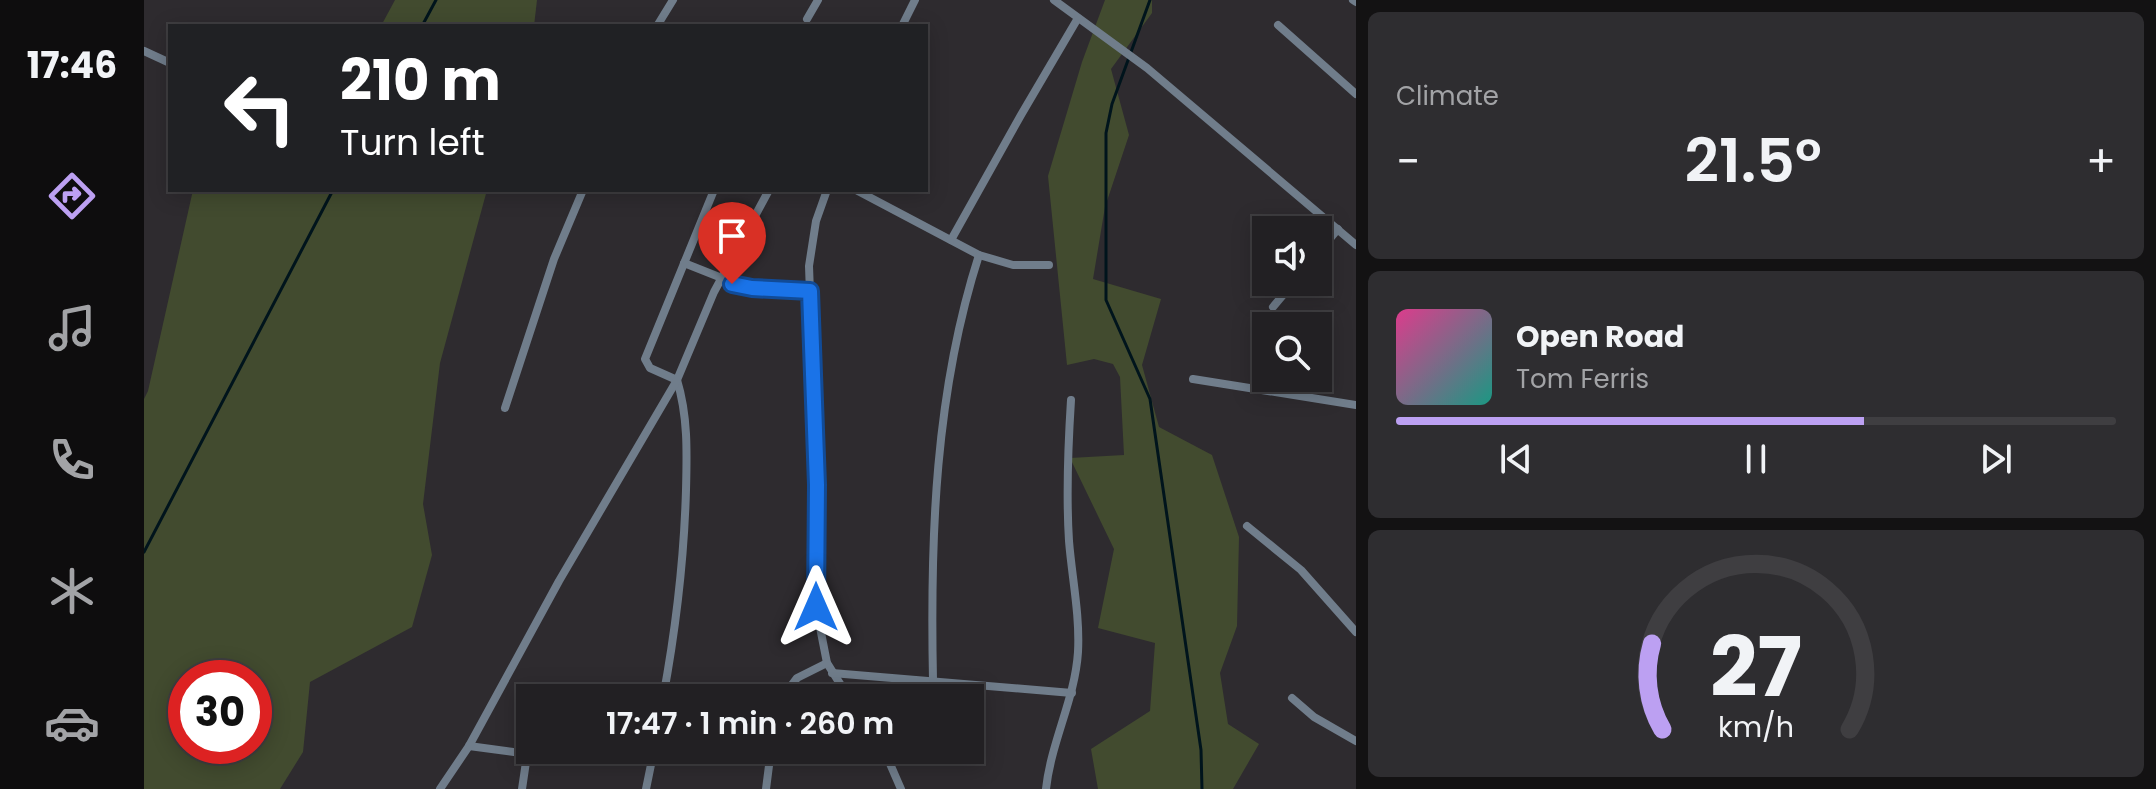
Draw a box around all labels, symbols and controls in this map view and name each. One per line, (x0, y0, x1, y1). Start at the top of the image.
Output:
text: 17:46 (27, 40, 117, 91)
text: 210 m (340, 41, 501, 120)
icon: left (208, 56, 312, 160)
text: Climate (1396, 78, 1499, 114)
text: Turn left (340, 117, 485, 168)
text: 21.5° (1685, 119, 1822, 203)
text: − (1396, 131, 1420, 192)
text: + (2086, 131, 2116, 192)
icon: directions (44, 168, 100, 224)
pin (698, 202, 766, 284)
icon: arrive (710, 214, 754, 258)
map controls (1252, 216, 1332, 392)
button: sound (1252, 216, 1332, 296)
icon: music (44, 300, 100, 356)
button: search (1252, 312, 1332, 392)
text: Open Road (1516, 315, 1684, 358)
text: Tom Ferris (1516, 361, 1649, 397)
icon: phone (44, 432, 100, 488)
icon: previous (1494, 437, 1538, 481)
icon: pause (1734, 437, 1778, 481)
icon: next (1974, 437, 2018, 481)
icon: climate (44, 563, 100, 619)
position arrow (774, 565, 858, 649)
text: 27 (1710, 608, 1802, 724)
speed limit sign: 30 (168, 660, 272, 764)
icon: car (44, 695, 100, 751)
text: 17:47 · 1 min · 260 m (606, 702, 894, 745)
text: km/h (1718, 707, 1794, 747)

